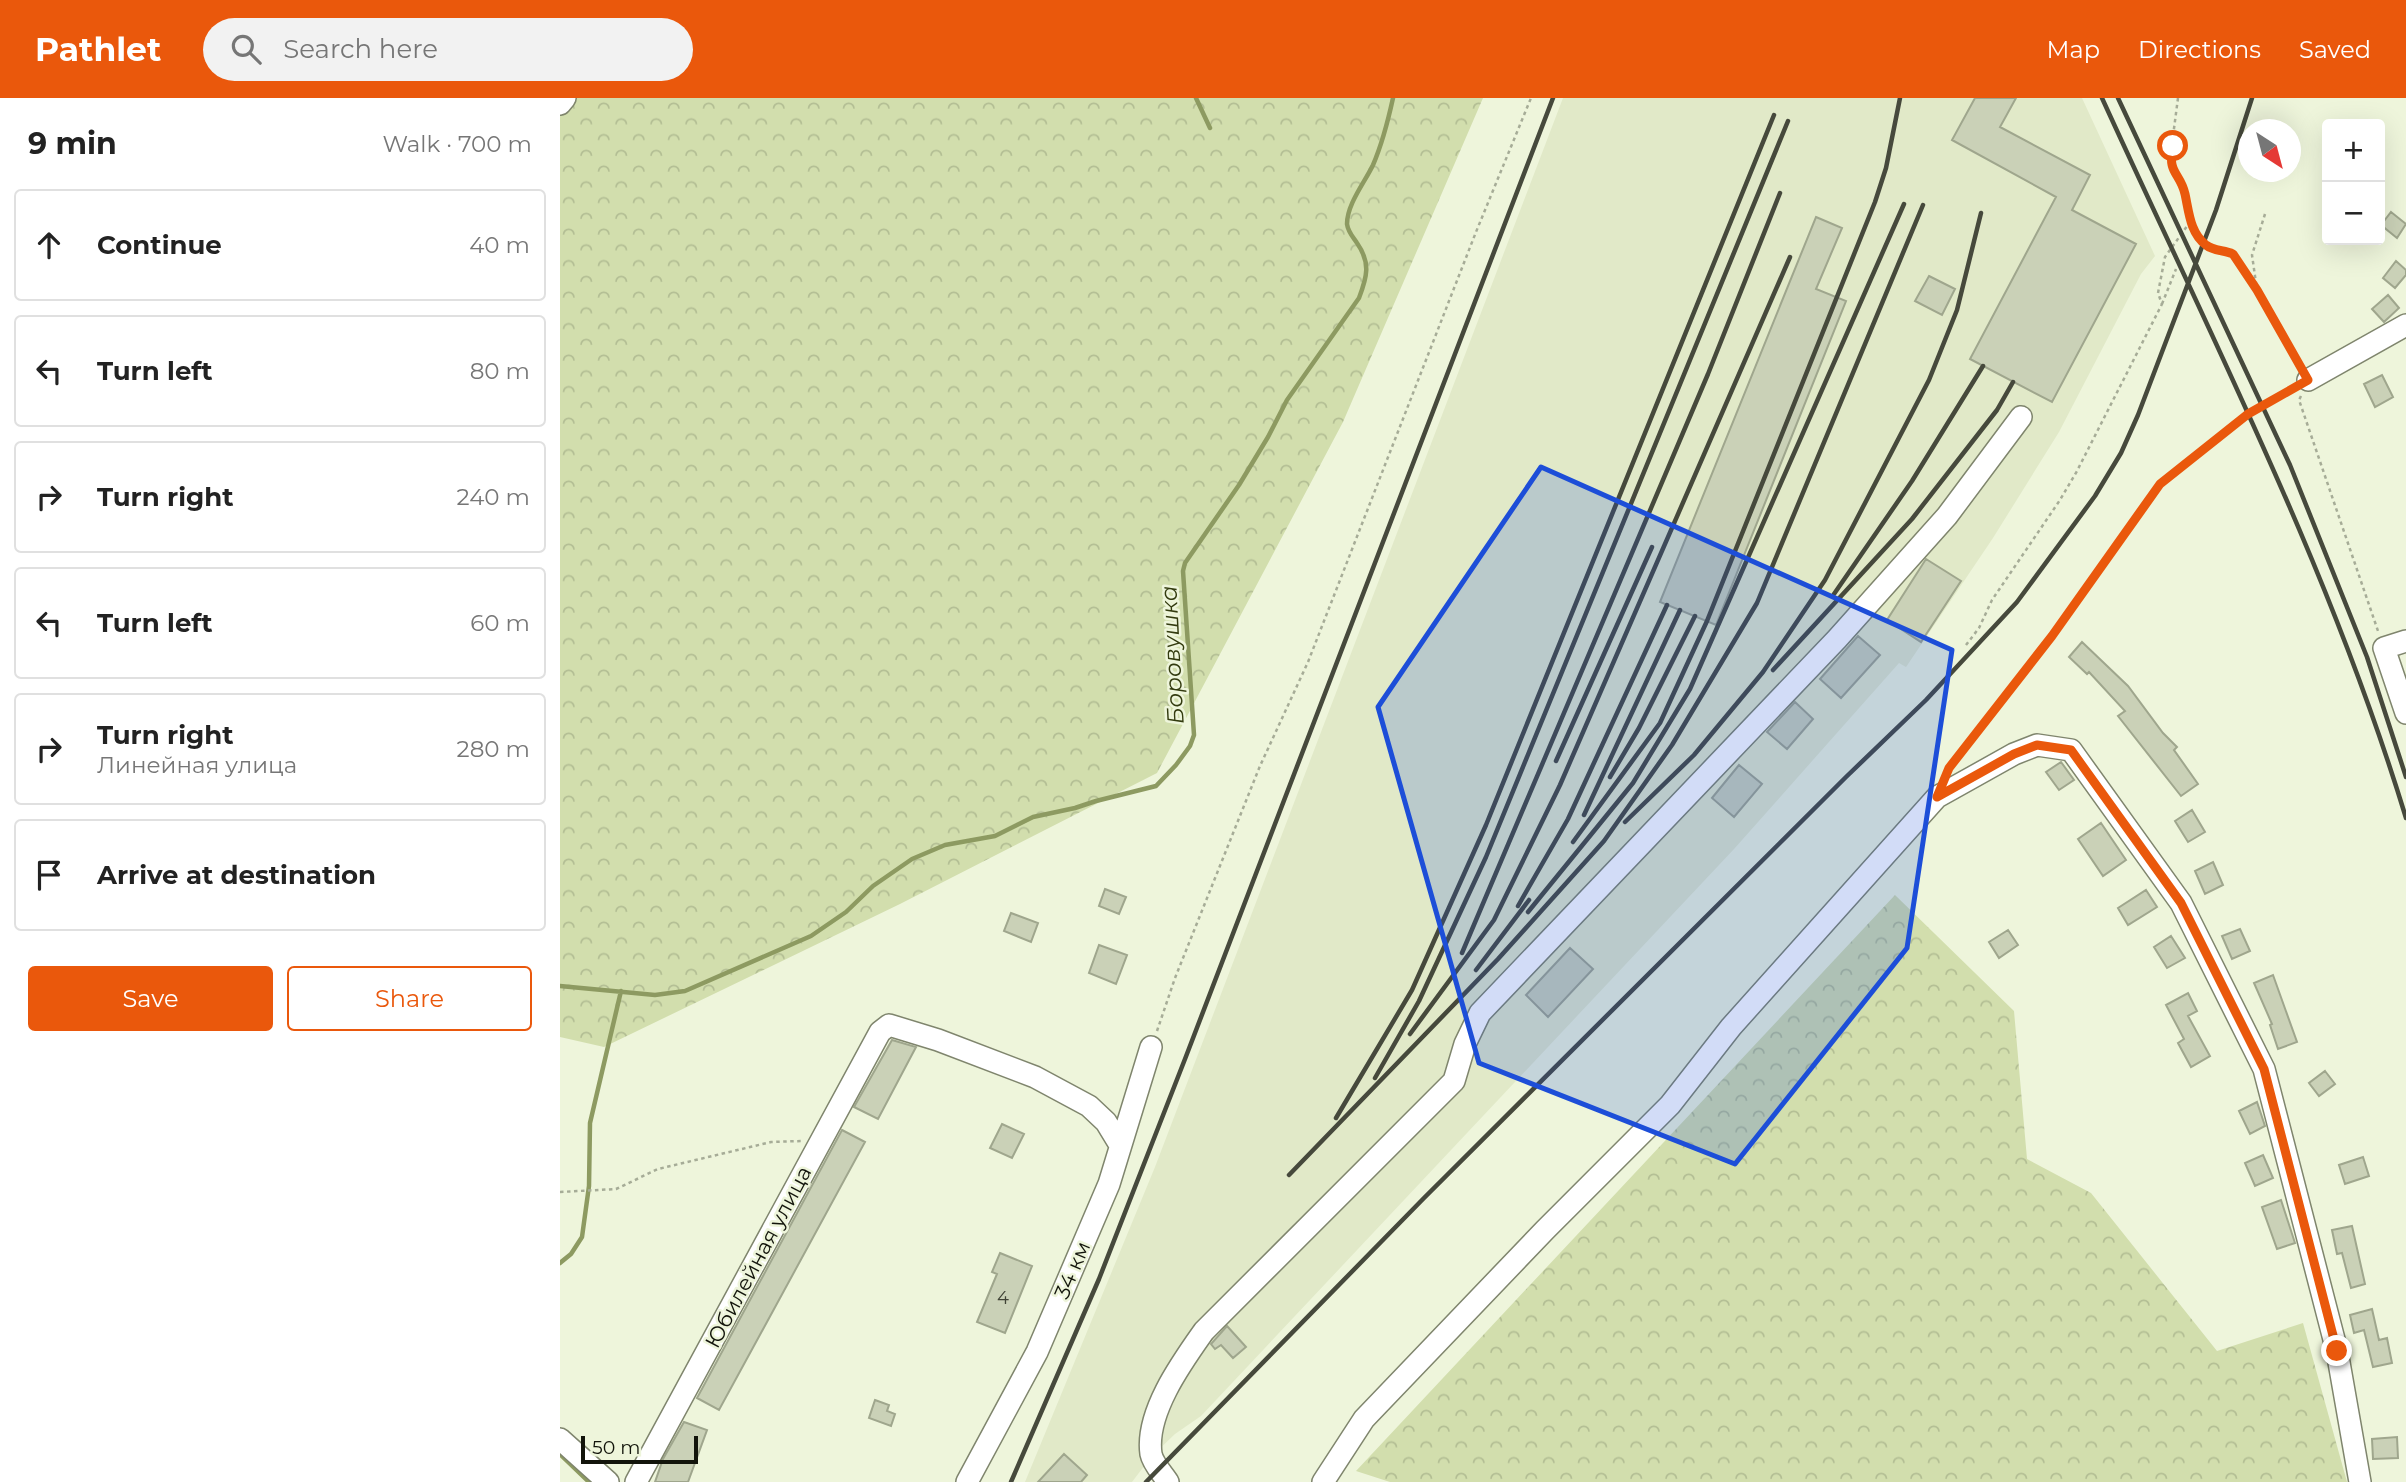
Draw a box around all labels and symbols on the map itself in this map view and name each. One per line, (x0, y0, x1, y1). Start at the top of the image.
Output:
north arrow (2238, 119, 2301, 182)
route start (2157, 130, 2188, 161)
water label: Боровушка (1154, 585, 1190, 725)
street label: Юбилейная улица (700, 1162, 816, 1352)
street label: 34 км (1049, 1237, 1095, 1303)
house number: 4 (997, 1287, 1009, 1309)
route end (2321, 1335, 2352, 1366)
scale bar (581, 1433, 698, 1465)

